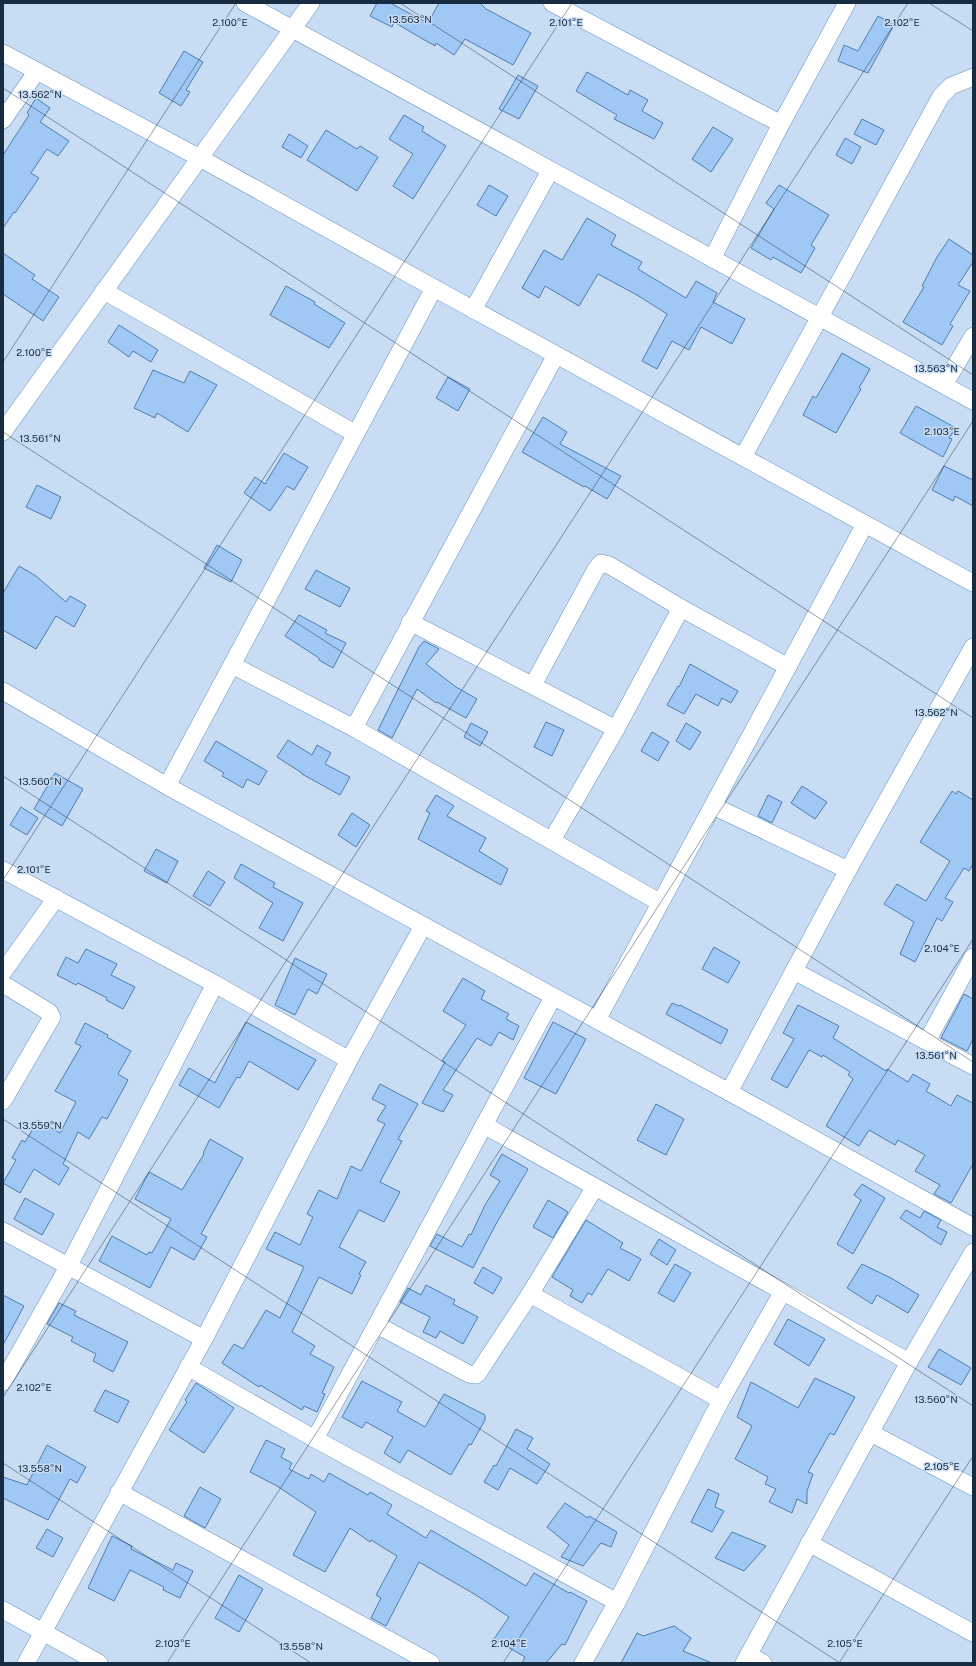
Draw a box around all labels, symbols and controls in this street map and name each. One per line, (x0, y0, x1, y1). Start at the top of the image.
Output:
text: 13.563°N (388, 13, 432, 25)
text: 2.100°E (212, 16, 248, 28)
text: 2.101°E (549, 16, 583, 28)
text: 2.102°E (884, 16, 920, 28)
text: 13.562°N (18, 88, 62, 100)
text: 2.100°E (16, 346, 52, 358)
text: 13.563°N (914, 362, 958, 374)
text: 2.103°E (924, 425, 960, 437)
text: 13.561°N (19, 432, 61, 444)
text: 13.562°N (914, 706, 958, 718)
text: 13.560°N (18, 775, 62, 787)
text: 2.101°E (17, 863, 51, 875)
text: 2.104°E (924, 942, 960, 954)
text: 13.561°N (915, 1049, 957, 1061)
text: 13.559°N (18, 1119, 62, 1131)
text: 2.102°E (16, 1381, 52, 1393)
text: 13.560°N (914, 1393, 958, 1405)
text: 2.105°E (924, 1460, 960, 1472)
text: 13.558°N (18, 1462, 62, 1474)
text: 2.103°E (155, 1637, 191, 1649)
text: 2.104°E (491, 1637, 527, 1649)
text: 2.105°E (827, 1637, 863, 1649)
text: 13.558°N (279, 1640, 323, 1652)

